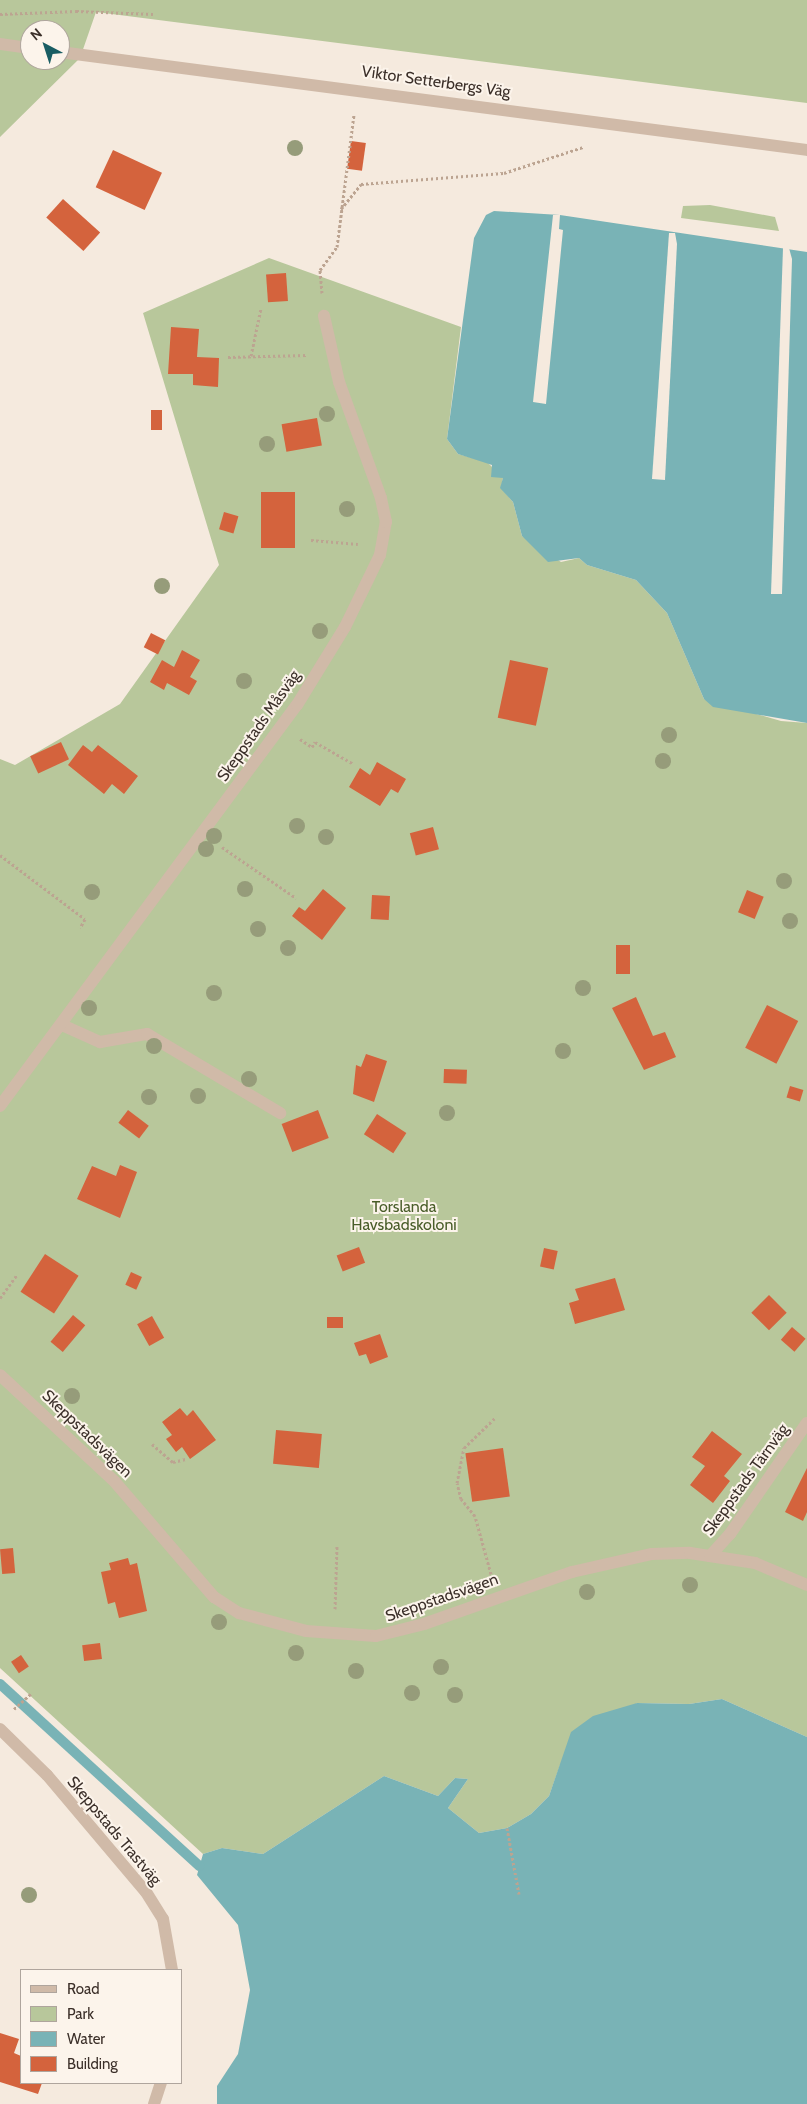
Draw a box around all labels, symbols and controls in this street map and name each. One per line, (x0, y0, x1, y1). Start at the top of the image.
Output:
north arrow (20, 20, 70, 70)
text: N (26, 24, 46, 44)
street label: Viktor Setterbergs Väg (360, 62, 512, 102)
street label: Skeppstads Måsväg (213, 667, 305, 785)
park label: Torslanda Havsbadskoloni (351, 1197, 457, 1235)
street label: Skeppstadsvägen (38, 1386, 136, 1482)
street label: Skeppstads Tärnväg (699, 1420, 793, 1540)
street label: Skeppstadsvägen (383, 1570, 501, 1626)
street label: Skeppstads Trastväg (63, 1773, 165, 1889)
legend (20, 1969, 182, 2084)
text: Road (67, 1980, 100, 1998)
text: Park (67, 2005, 94, 2023)
text: Water (67, 2030, 105, 2048)
text: Building (67, 2055, 118, 2073)

